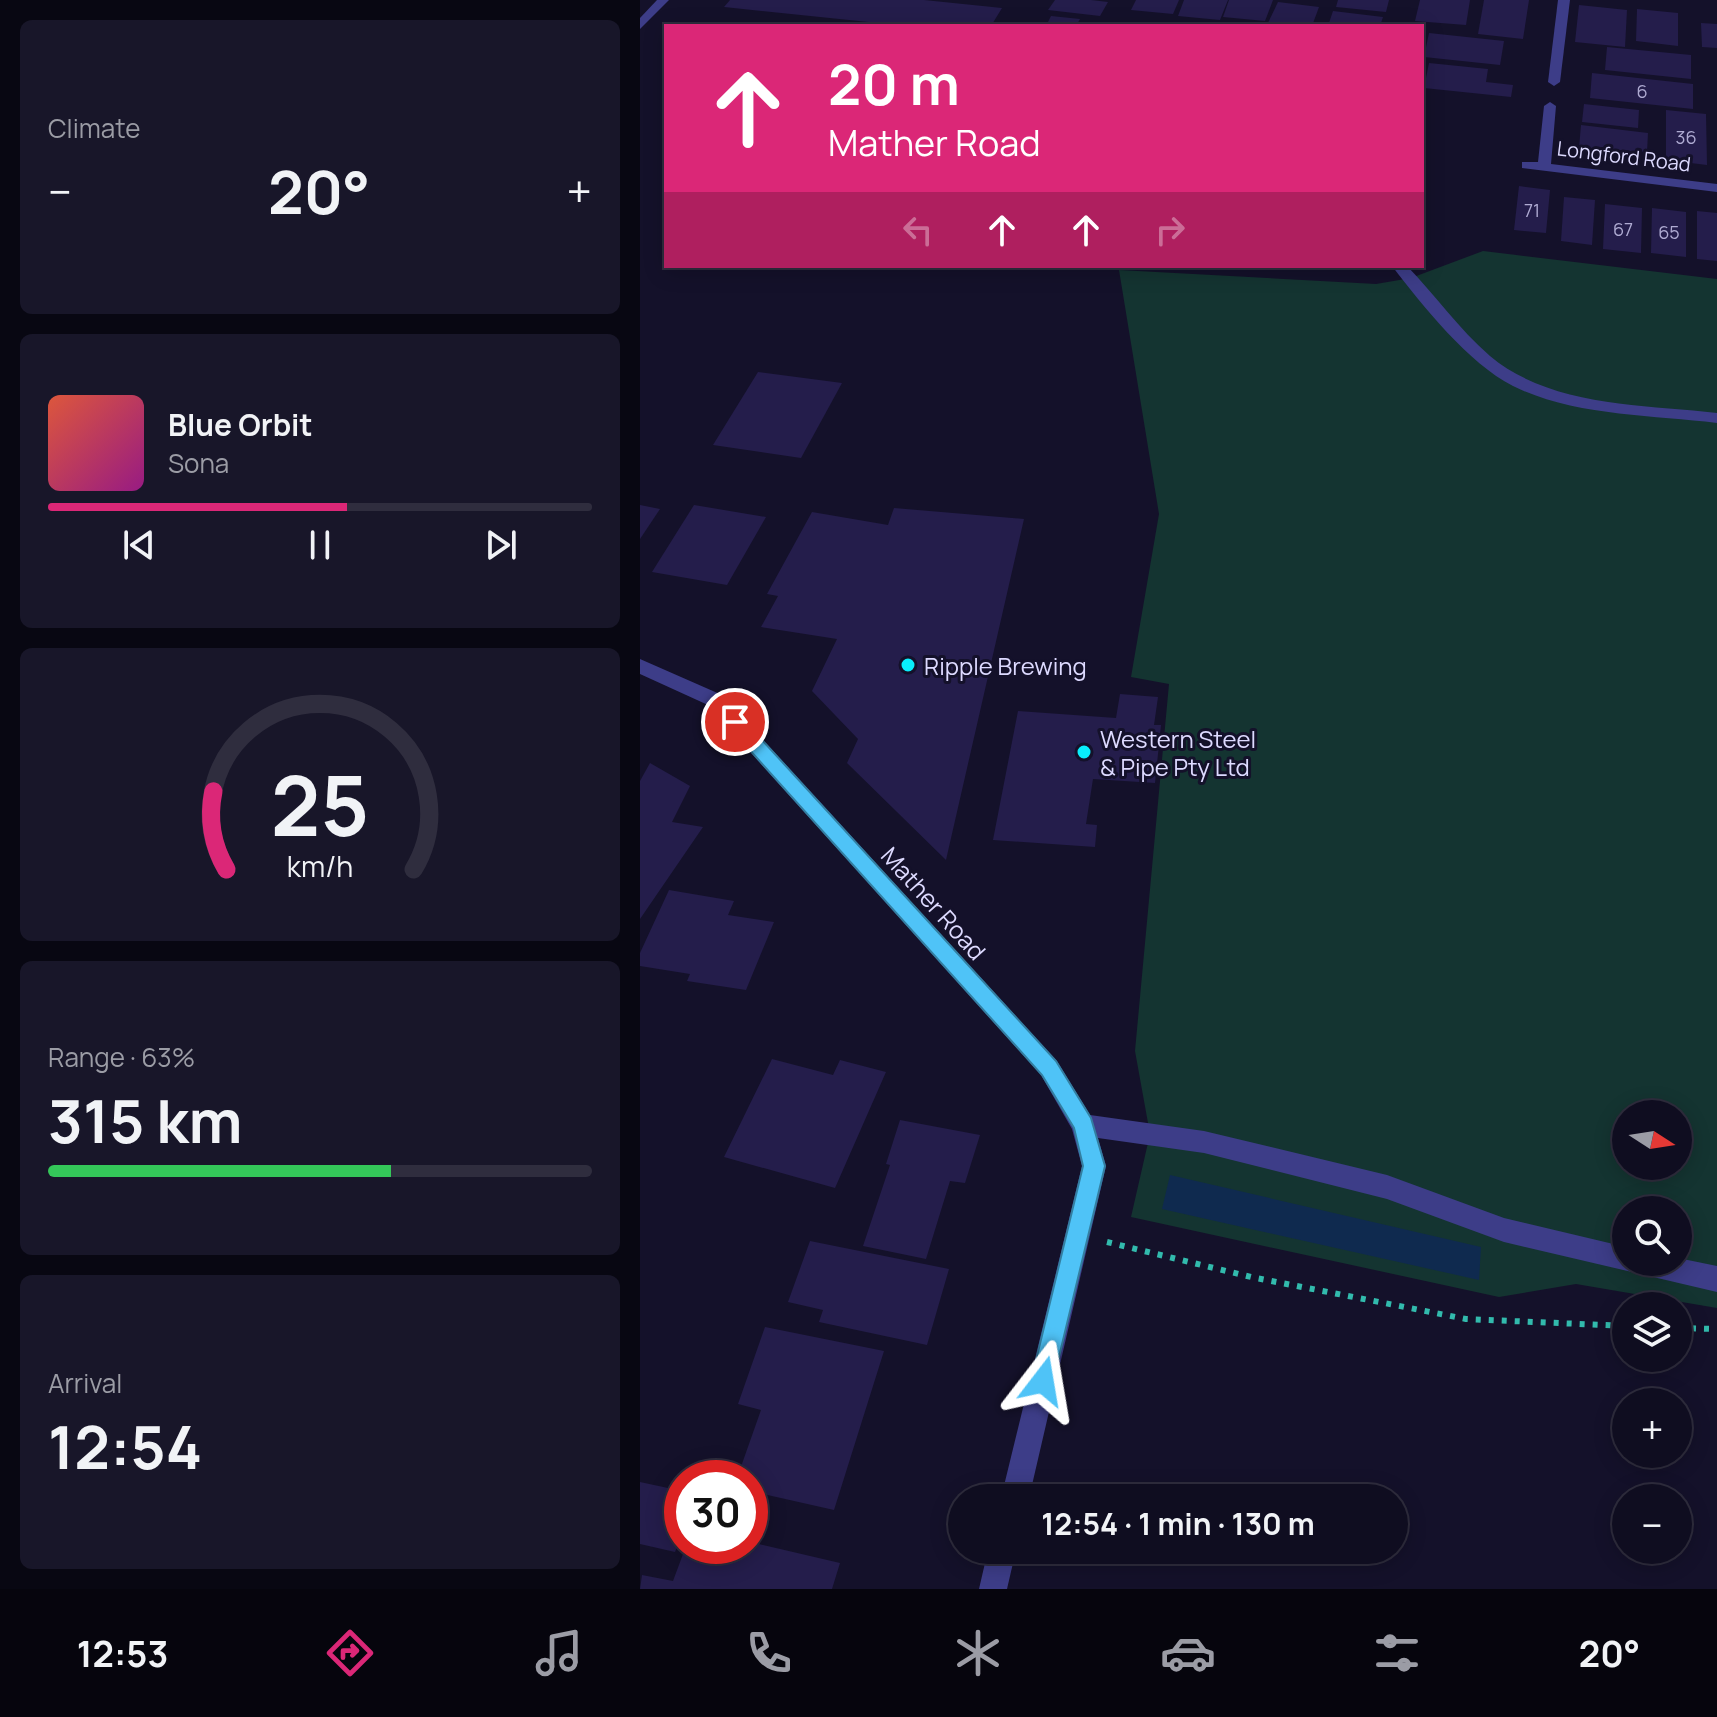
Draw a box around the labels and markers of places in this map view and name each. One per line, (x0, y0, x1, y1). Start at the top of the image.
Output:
place label: Ripple Brewing (924, 649, 1087, 682)
marker: Ripple Brewing (899, 656, 917, 674)
pin (701, 688, 769, 756)
place label: Western Steel & Pipe Pty Ltd (1100, 722, 1256, 783)
marker: Western Steel & Pipe Pty Ltd (1075, 743, 1093, 761)

